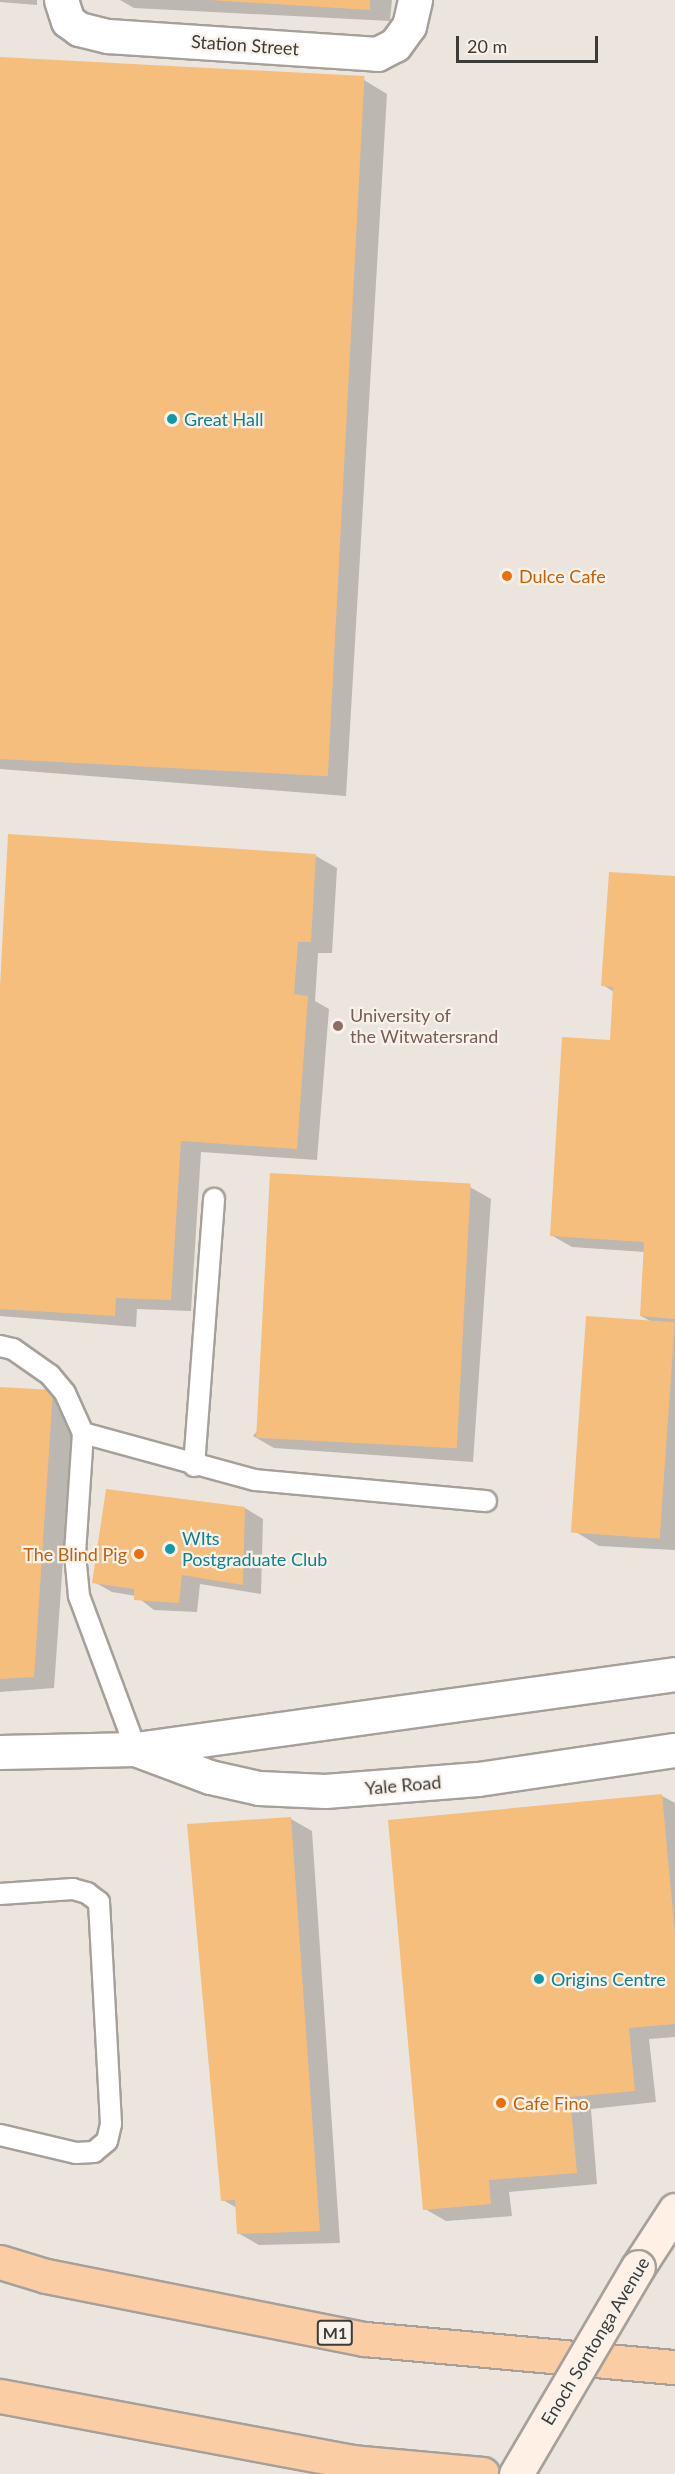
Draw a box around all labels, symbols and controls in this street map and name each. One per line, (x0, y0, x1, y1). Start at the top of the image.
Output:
scale bar (459, 24, 602, 62)
street label: Station Street (190, 30, 300, 60)
text: 20 m (467, 35, 507, 57)
place label: Great Hall (184, 408, 263, 430)
marker: Great Hall (165, 412, 179, 426)
place label: Dulce Cafe (519, 565, 606, 587)
marker: Dulce Cafe (500, 569, 514, 583)
place label: University of the Witwatersrand (350, 1005, 498, 1048)
marker: University of the Witwatersrand (331, 1019, 345, 1033)
place label: WIts Postgraduate Club (182, 1528, 327, 1570)
marker: WIts Postgraduate Club (163, 1542, 177, 1556)
place label: The Blind Pig (23, 1543, 127, 1565)
marker: The Blind Pig (132, 1547, 146, 1561)
street label: Yale Road (364, 1771, 442, 1799)
place label: Origins Centre (551, 1968, 666, 1990)
marker: Origins Centre (532, 1972, 546, 1986)
place label: Cafe Fino (513, 2092, 589, 2114)
marker: Cafe Fino (494, 2096, 508, 2110)
street label: Enoch Sontonga Avenue (536, 2253, 654, 2429)
road number: M1 (316, 2320, 354, 2346)

